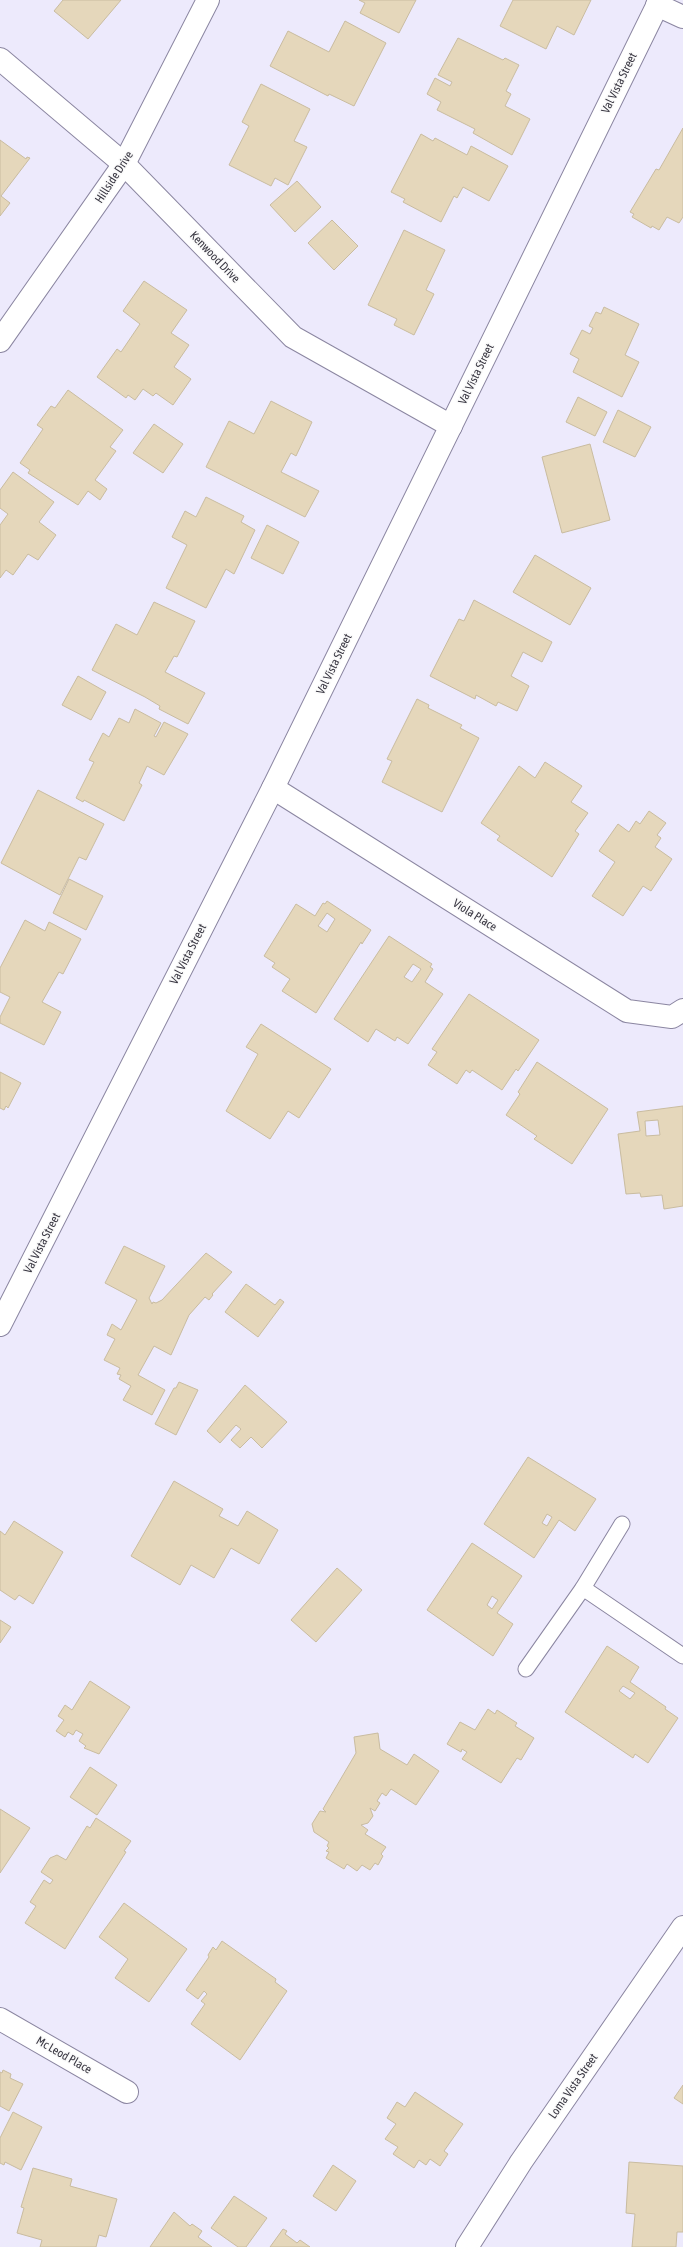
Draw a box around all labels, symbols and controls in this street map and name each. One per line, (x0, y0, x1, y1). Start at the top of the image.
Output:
street label: Val Vista Street (598, 50, 640, 116)
street label: Hillside Drive (92, 148, 136, 206)
street label: Kenwood Drive (187, 228, 243, 286)
street label: Val Vista Street (455, 341, 497, 407)
street label: Val Vista Street (313, 631, 355, 697)
street label: Viola Place (450, 896, 500, 934)
street label: Val Vista Street (167, 921, 209, 986)
street label: Val Vista Street (21, 1210, 63, 1275)
street label: Mc Leod Place (34, 2034, 94, 2076)
street label: Loma Vista Street (545, 2050, 601, 2121)

